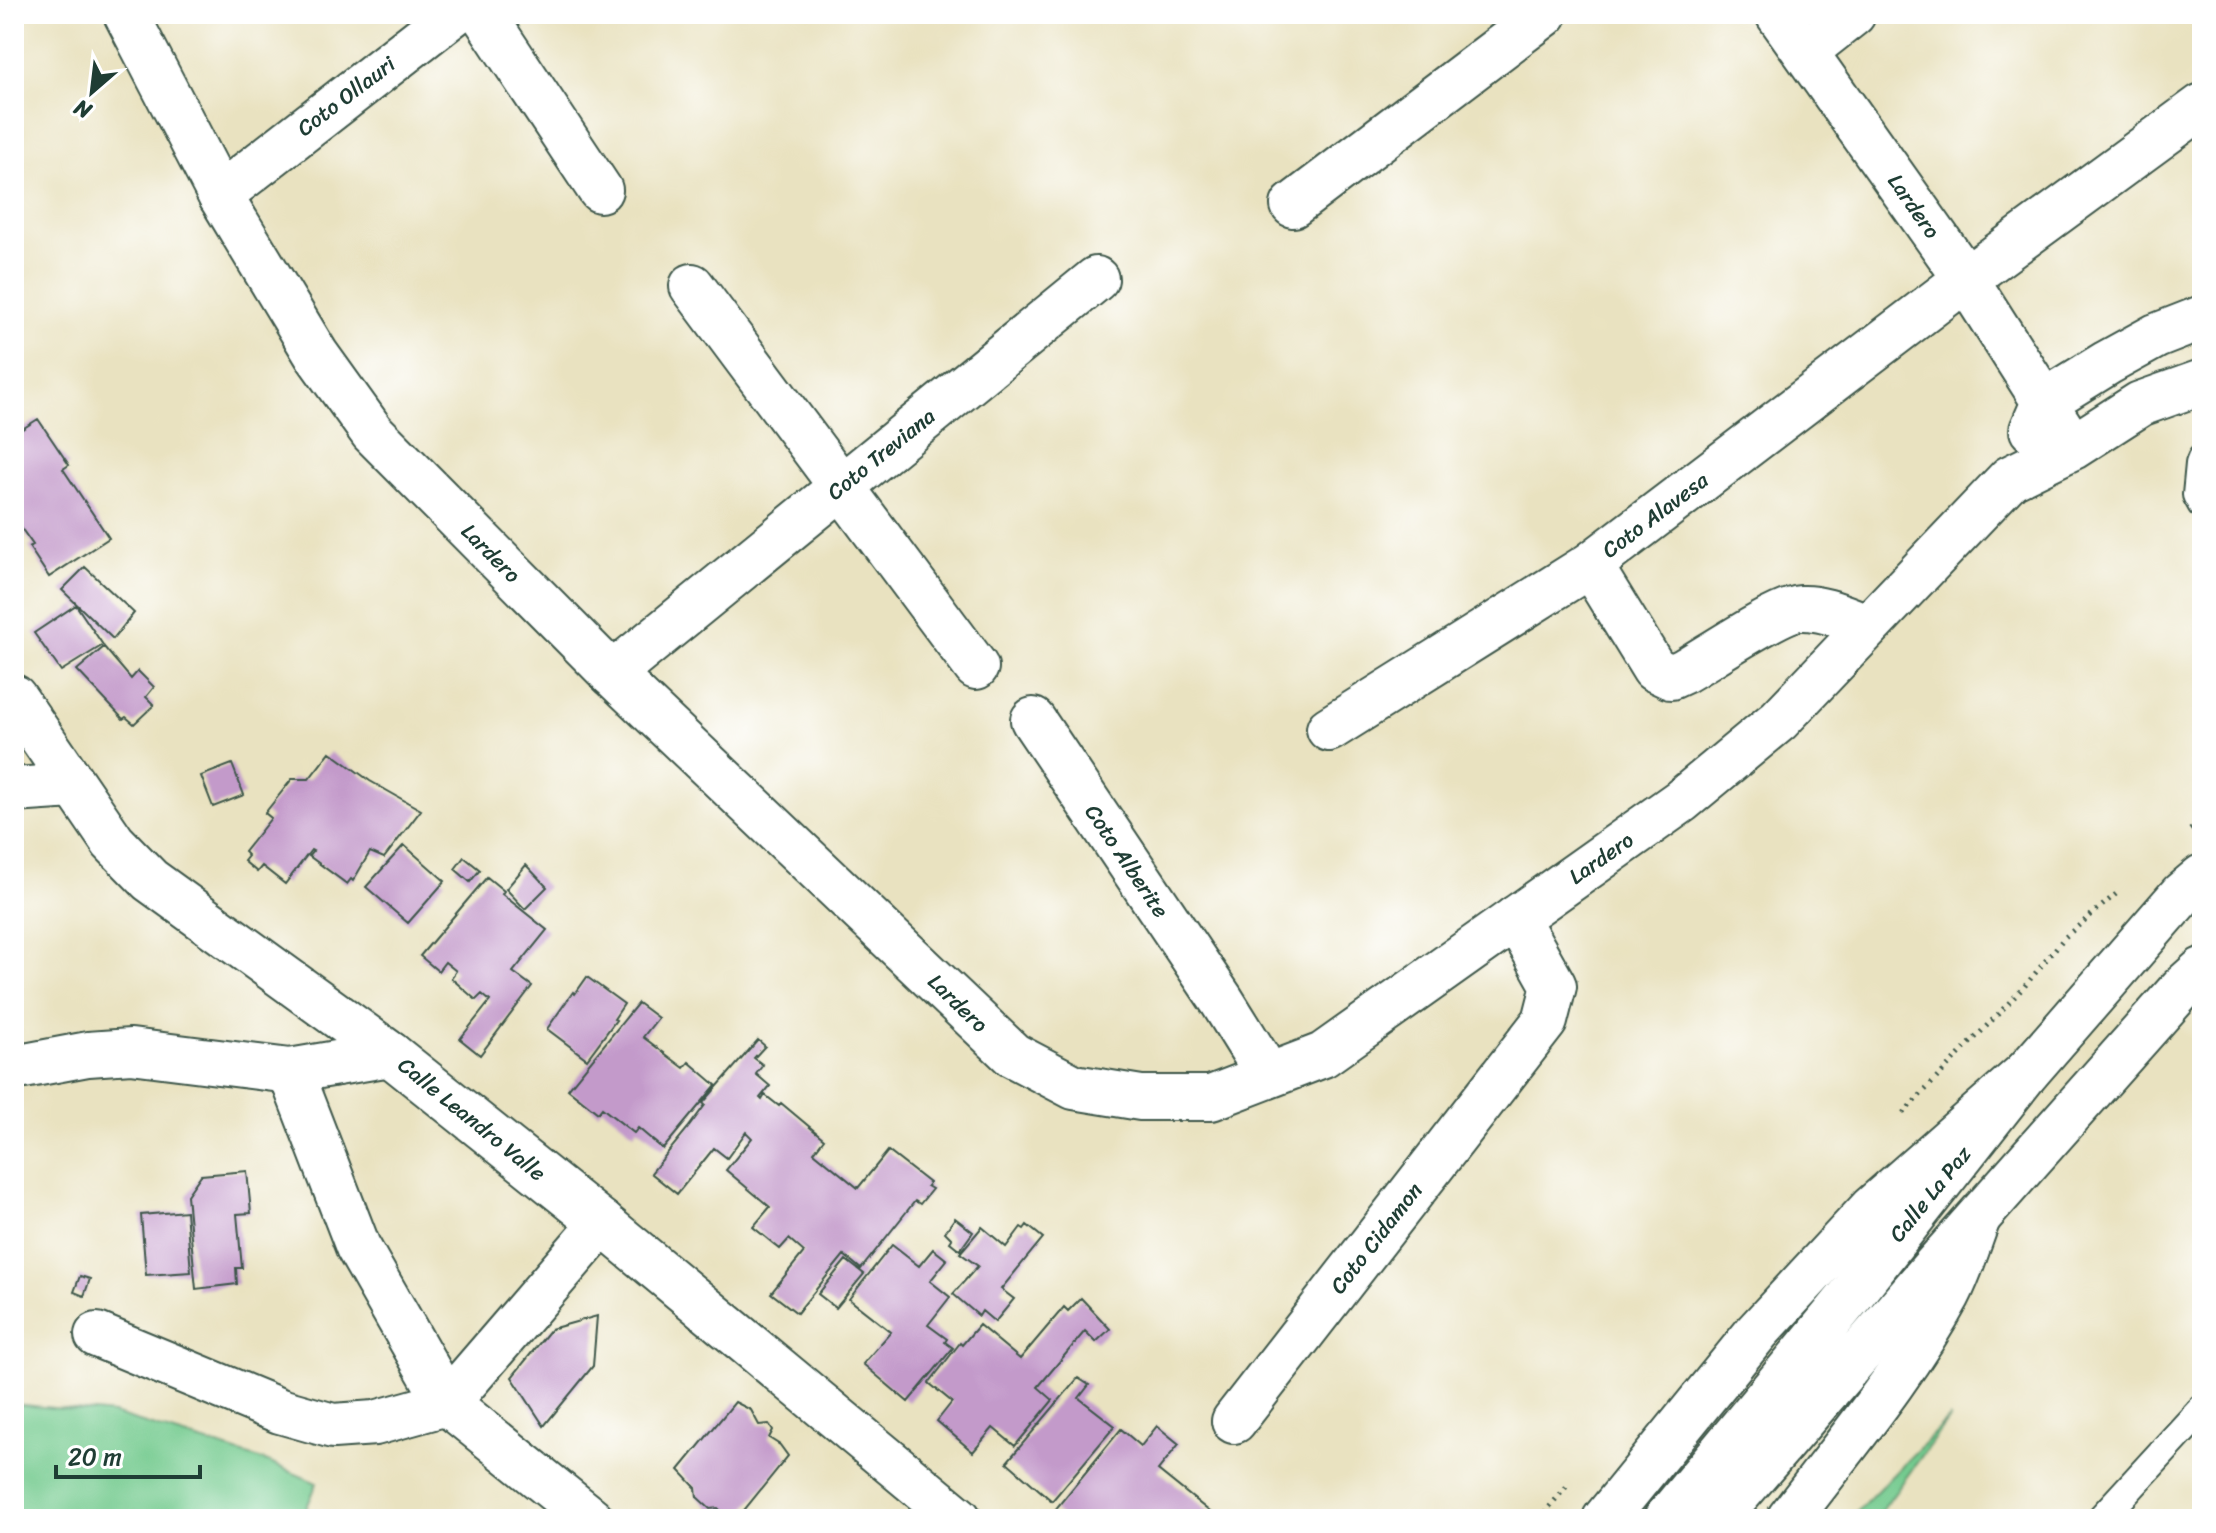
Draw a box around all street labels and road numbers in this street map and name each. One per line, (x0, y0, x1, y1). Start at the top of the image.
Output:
street label: Coto Ollauri (288, 45, 405, 147)
street label: Lardero (1877, 165, 1951, 247)
street label: Coto Treviana (818, 398, 944, 510)
street label: Coto Alavesa (1593, 461, 1718, 568)
street label: Lardero (451, 513, 531, 593)
street label: Coto Alberite (1074, 796, 1180, 926)
street label: Lardero (1560, 821, 1642, 895)
street label: Lardero (918, 964, 998, 1042)
street label: Calle Leandro Valle (389, 1047, 555, 1191)
street label: Calle La Paz (1879, 1136, 1982, 1251)
street label: Coto Cidamon (1319, 1173, 1433, 1303)

